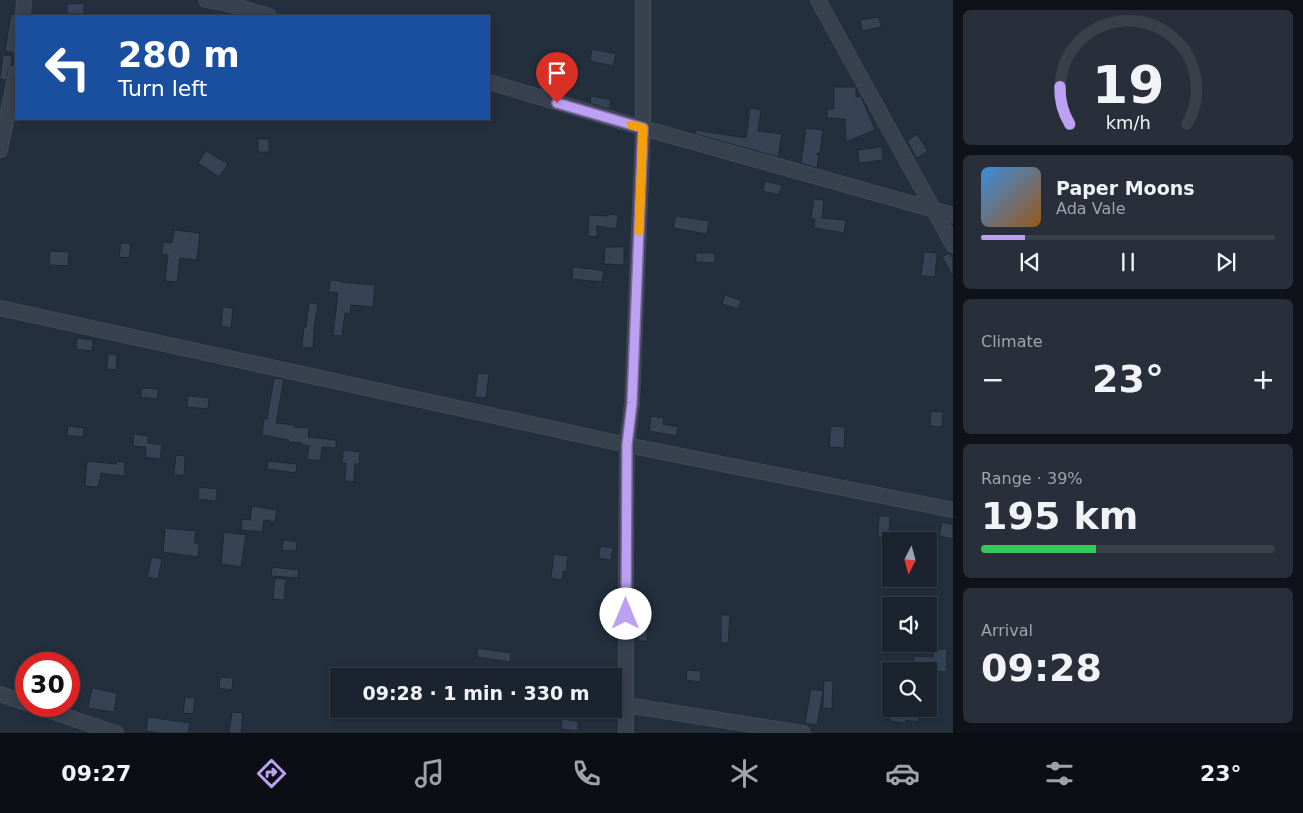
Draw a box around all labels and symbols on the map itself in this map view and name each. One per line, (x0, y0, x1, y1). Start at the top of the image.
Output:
pin (536, 52, 578, 103)
north arrow (882, 532, 938, 588)
position arrow (599, 587, 651, 639)
speed limit sign: 30 (15, 652, 80, 717)

